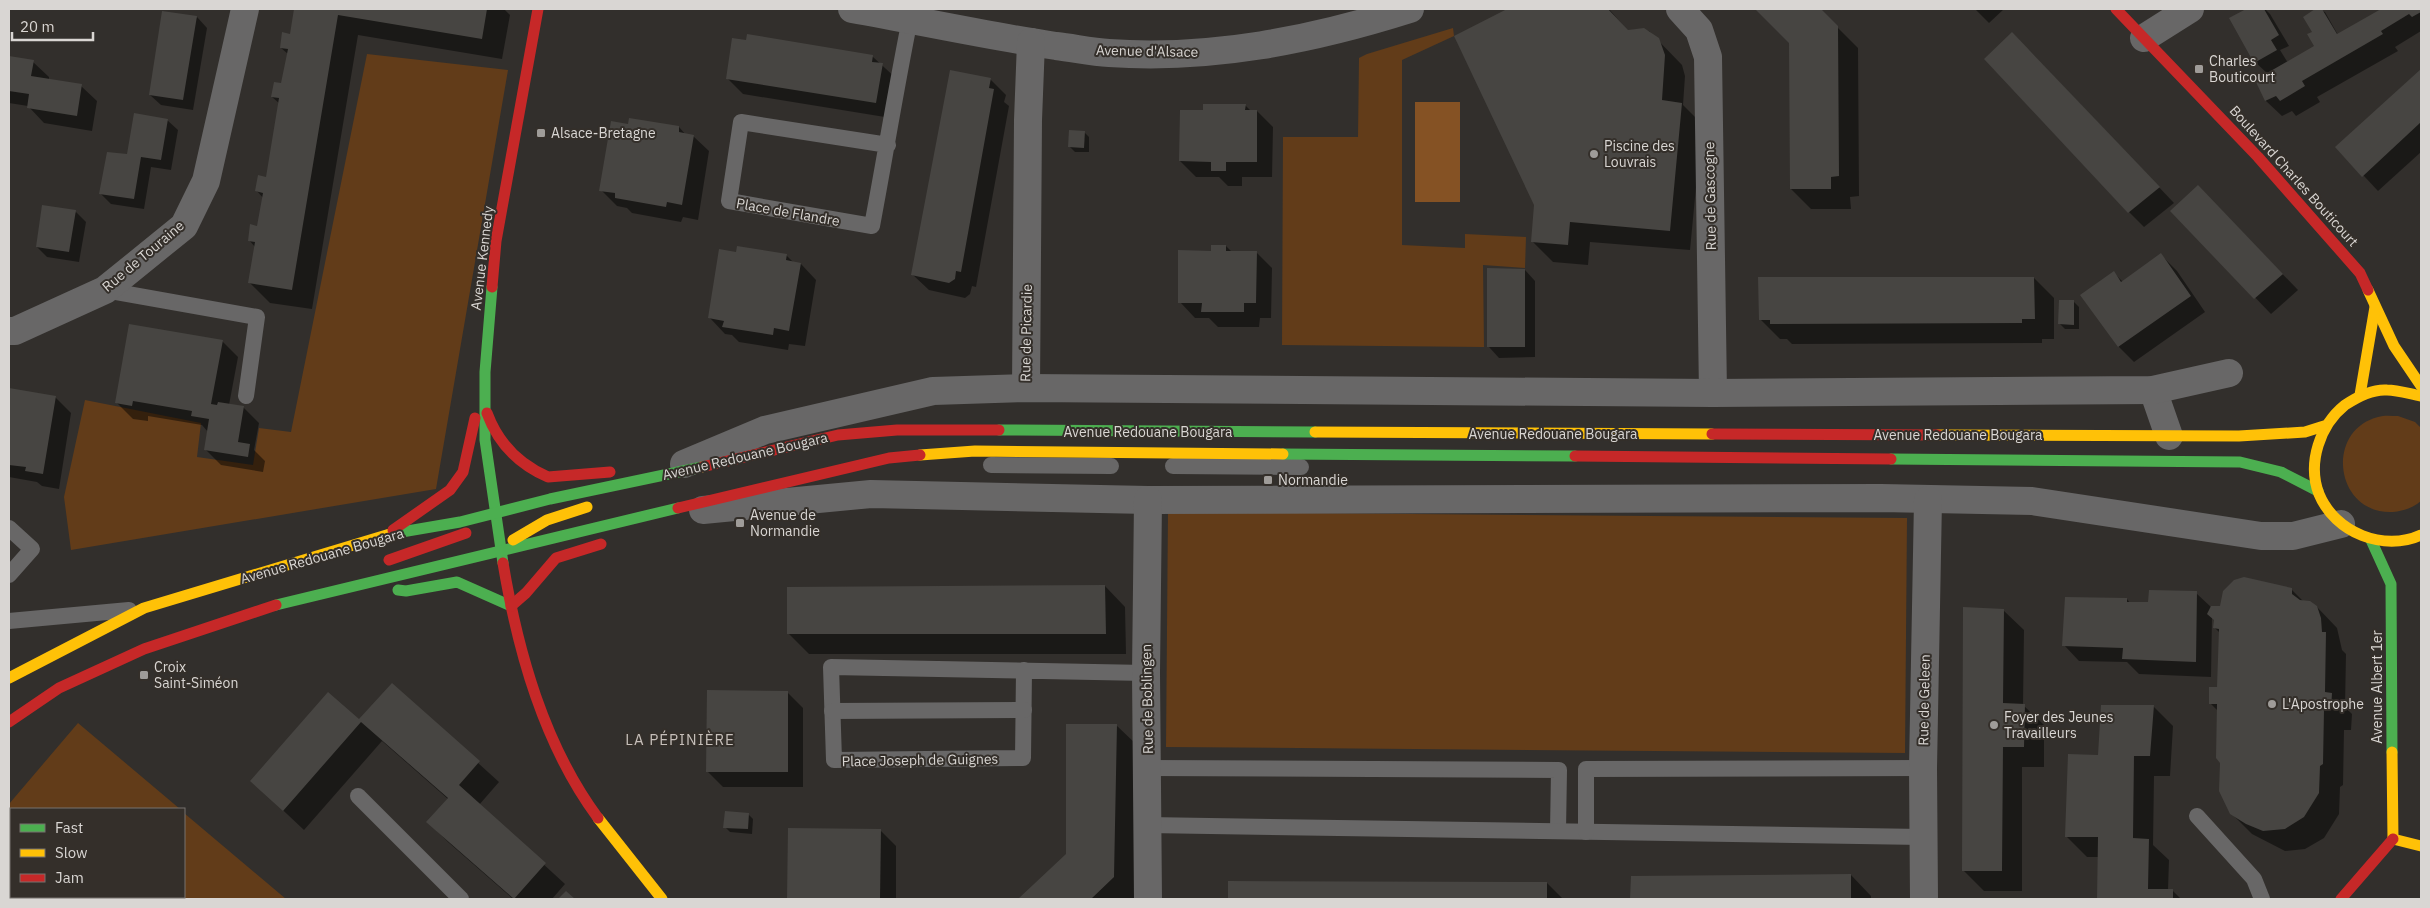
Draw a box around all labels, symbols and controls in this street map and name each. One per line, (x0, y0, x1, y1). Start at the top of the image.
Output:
scale bar (12, 10, 94, 42)
text: 20 m (20, 17, 55, 36)
street label: Avenue d'Alsace (1096, 41, 1199, 61)
place label: Charles Bouticourt (2209, 52, 2275, 86)
marker: Charles Bouticourt (2193, 63, 2205, 75)
street label: Boulevard Charles Bouticourt (2226, 102, 2362, 250)
place label: Alsace-Bretagne (551, 124, 656, 142)
marker: Alsace-Bretagne (535, 127, 547, 139)
place label: Piscine des Louvrais (1604, 137, 1675, 171)
street label: Rue de Gascogne (1700, 141, 1720, 251)
marker: Piscine des Louvrais (1588, 148, 1600, 160)
street label: Place de Flandre (735, 194, 841, 230)
street label: Avenue Kennedy (467, 205, 497, 311)
street label: Rue de Touraine (98, 216, 188, 296)
street label: Rue de Picardie (1016, 284, 1036, 382)
street label: Avenue Redouane Bougara (1063, 423, 1233, 441)
street label: Avenue Redouane Bougara (1468, 425, 1638, 443)
street label: Avenue Redouane Bougara (1873, 426, 2043, 444)
street label: Avenue Redouane Bougara (661, 428, 830, 484)
place label: Normandie (1278, 471, 1348, 489)
marker: Normandie (1262, 474, 1274, 486)
place label: Avenue de Normandie (750, 506, 820, 540)
marker: Avenue de Normandie (734, 517, 746, 529)
street label: Avenue Redouane Bougara (238, 524, 406, 588)
street label: Avenue Albert 1er (2368, 630, 2386, 744)
street label: Rue de Boblingen (1137, 644, 1157, 754)
street label: Rue de Geleen (1914, 654, 1934, 746)
place label: Croix Saint-Siméon (154, 658, 238, 692)
marker: Croix Saint-Siméon (138, 669, 150, 681)
place label: L'Apostrophe (2282, 695, 2364, 713)
marker: L'Apostrophe (2266, 698, 2278, 710)
place label: Foyer des Jeunes Travailleurs (2004, 708, 2114, 742)
marker: Foyer des Jeunes Travailleurs (1988, 719, 2000, 731)
district label: LA PÉPINIÈRE (625, 730, 735, 749)
street label: Place Joseph de Guignes (841, 750, 999, 770)
legend (10, 808, 185, 898)
text: Fast (55, 818, 83, 837)
text: Slow (55, 843, 88, 862)
text: Jam (55, 868, 84, 887)

